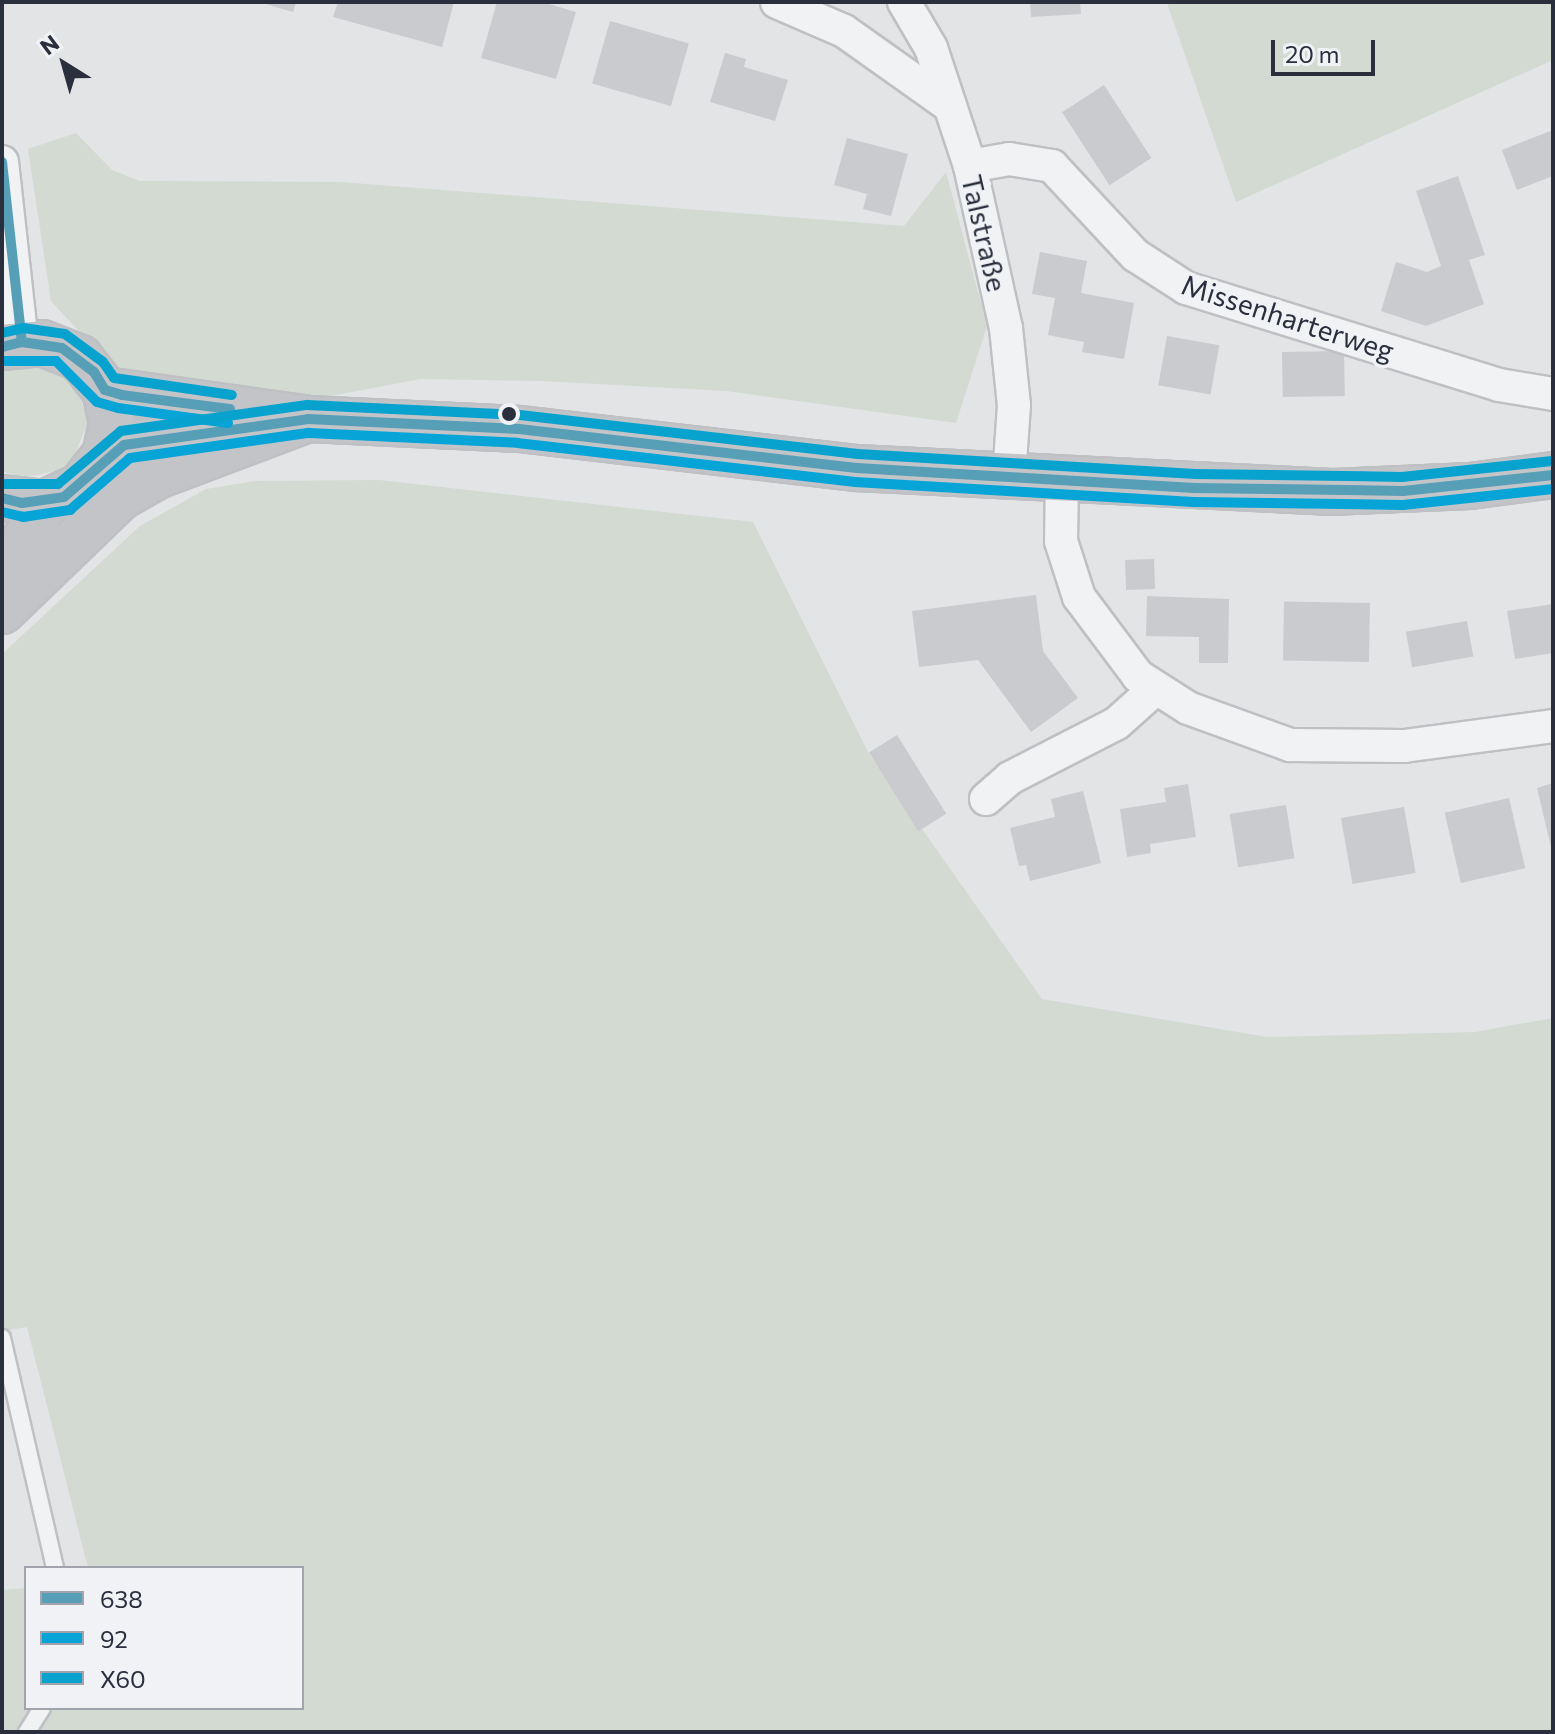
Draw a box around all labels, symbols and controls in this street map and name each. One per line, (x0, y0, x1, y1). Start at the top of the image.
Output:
north arrow (24, 24, 104, 104)
scale bar (1275, 24, 1379, 74)
text: N (35, 29, 64, 60)
text: 20 m (1285, 39, 1339, 68)
street label: Talstraße (955, 171, 1015, 295)
street label: Missenharterweg (1178, 267, 1398, 367)
unlabelled marker (501, 406, 517, 422)
legend (24, 1566, 304, 1710)
text: 638 (100, 1584, 143, 1613)
text: 92 (100, 1624, 128, 1653)
text: X60 (100, 1664, 146, 1693)

